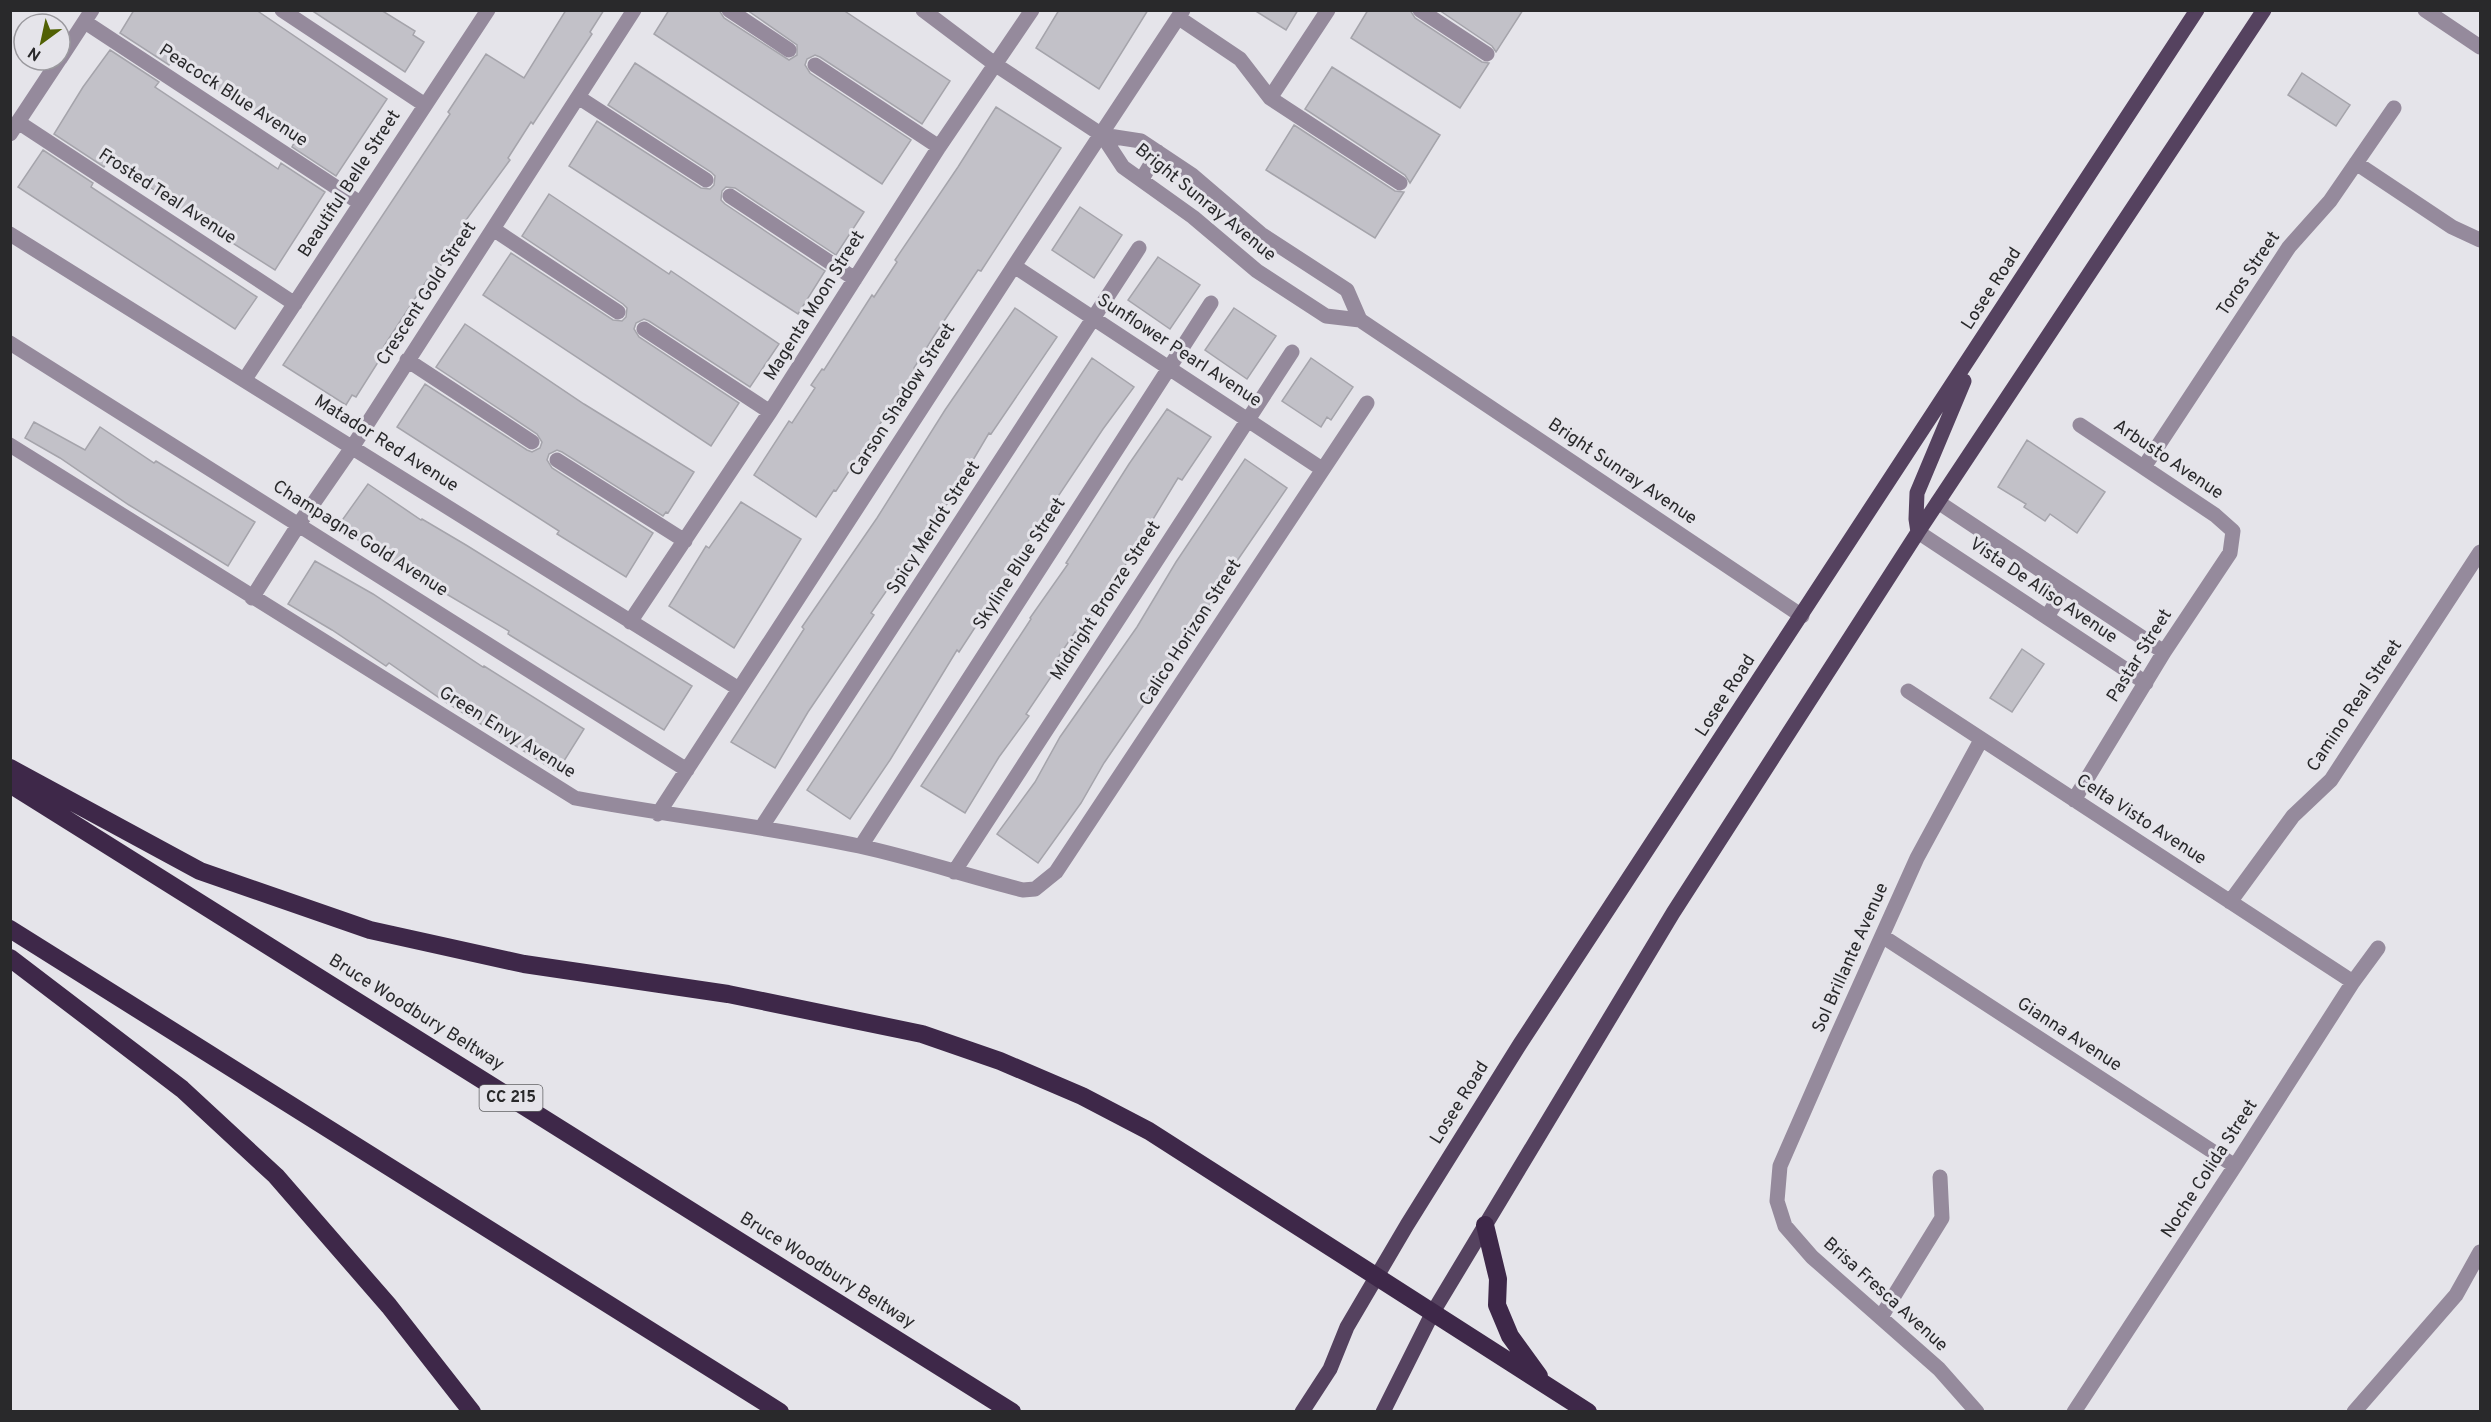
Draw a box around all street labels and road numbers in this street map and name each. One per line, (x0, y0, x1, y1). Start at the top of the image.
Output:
street label: Peacock Blue Avenue (154, 39, 312, 153)
street label: Beautiful Belle Street (294, 106, 406, 262)
street label: Bright Sunray Avenue (1130, 139, 1280, 267)
street label: Frosted Teal Avenue (94, 144, 240, 250)
street label: Crescent Gold Street (372, 218, 482, 370)
street label: Magenta Moon Street (760, 227, 870, 385)
street label: Toros Street (2212, 227, 2286, 321)
street label: Losee Road (1957, 243, 2027, 335)
street label: Sunflower Pearl Avenue (1092, 289, 1266, 413)
street label: Carson Shadow Street (845, 319, 961, 481)
street label: Matador Red Avenue (309, 390, 463, 498)
street label: Bright Sunray Avenue (1543, 414, 1701, 530)
street label: Arbusto Avenue (2109, 415, 2227, 505)
street label: Spicy Merlot Street (882, 457, 986, 599)
street label: Champagne Gold Avenue (268, 476, 452, 602)
street label: Skyline Blue Street (969, 493, 1071, 635)
street label: Midnight Bronze Street (1046, 517, 1166, 685)
street label: Vista De Aliso Avenue (1965, 533, 2121, 649)
street label: Calico Horizon Street (1135, 555, 1247, 711)
street label: Pastar Street (2102, 605, 2178, 707)
street label: Camino Real Street (2302, 635, 2408, 777)
street label: Losee Road (1691, 650, 1761, 742)
street label: Green Envy Avenue (434, 682, 580, 784)
street label: Celta Visto Avenue (2072, 769, 2210, 871)
street label: Sol Brillante Avenue (1808, 879, 1894, 1037)
street label: Bruce Woodbury Beltway (324, 950, 508, 1076)
street label: Gianna Avenue (2012, 993, 2126, 1077)
street label: Losee Road (1425, 1057, 1495, 1149)
road number: CC 215 (480, 1085, 542, 1111)
street label: Noche Colida Street (2157, 1095, 2263, 1243)
street label: Bruce Woodbury Beltway (735, 1208, 919, 1334)
street label: Brisa Fresca Avenue (1818, 1233, 1952, 1357)

